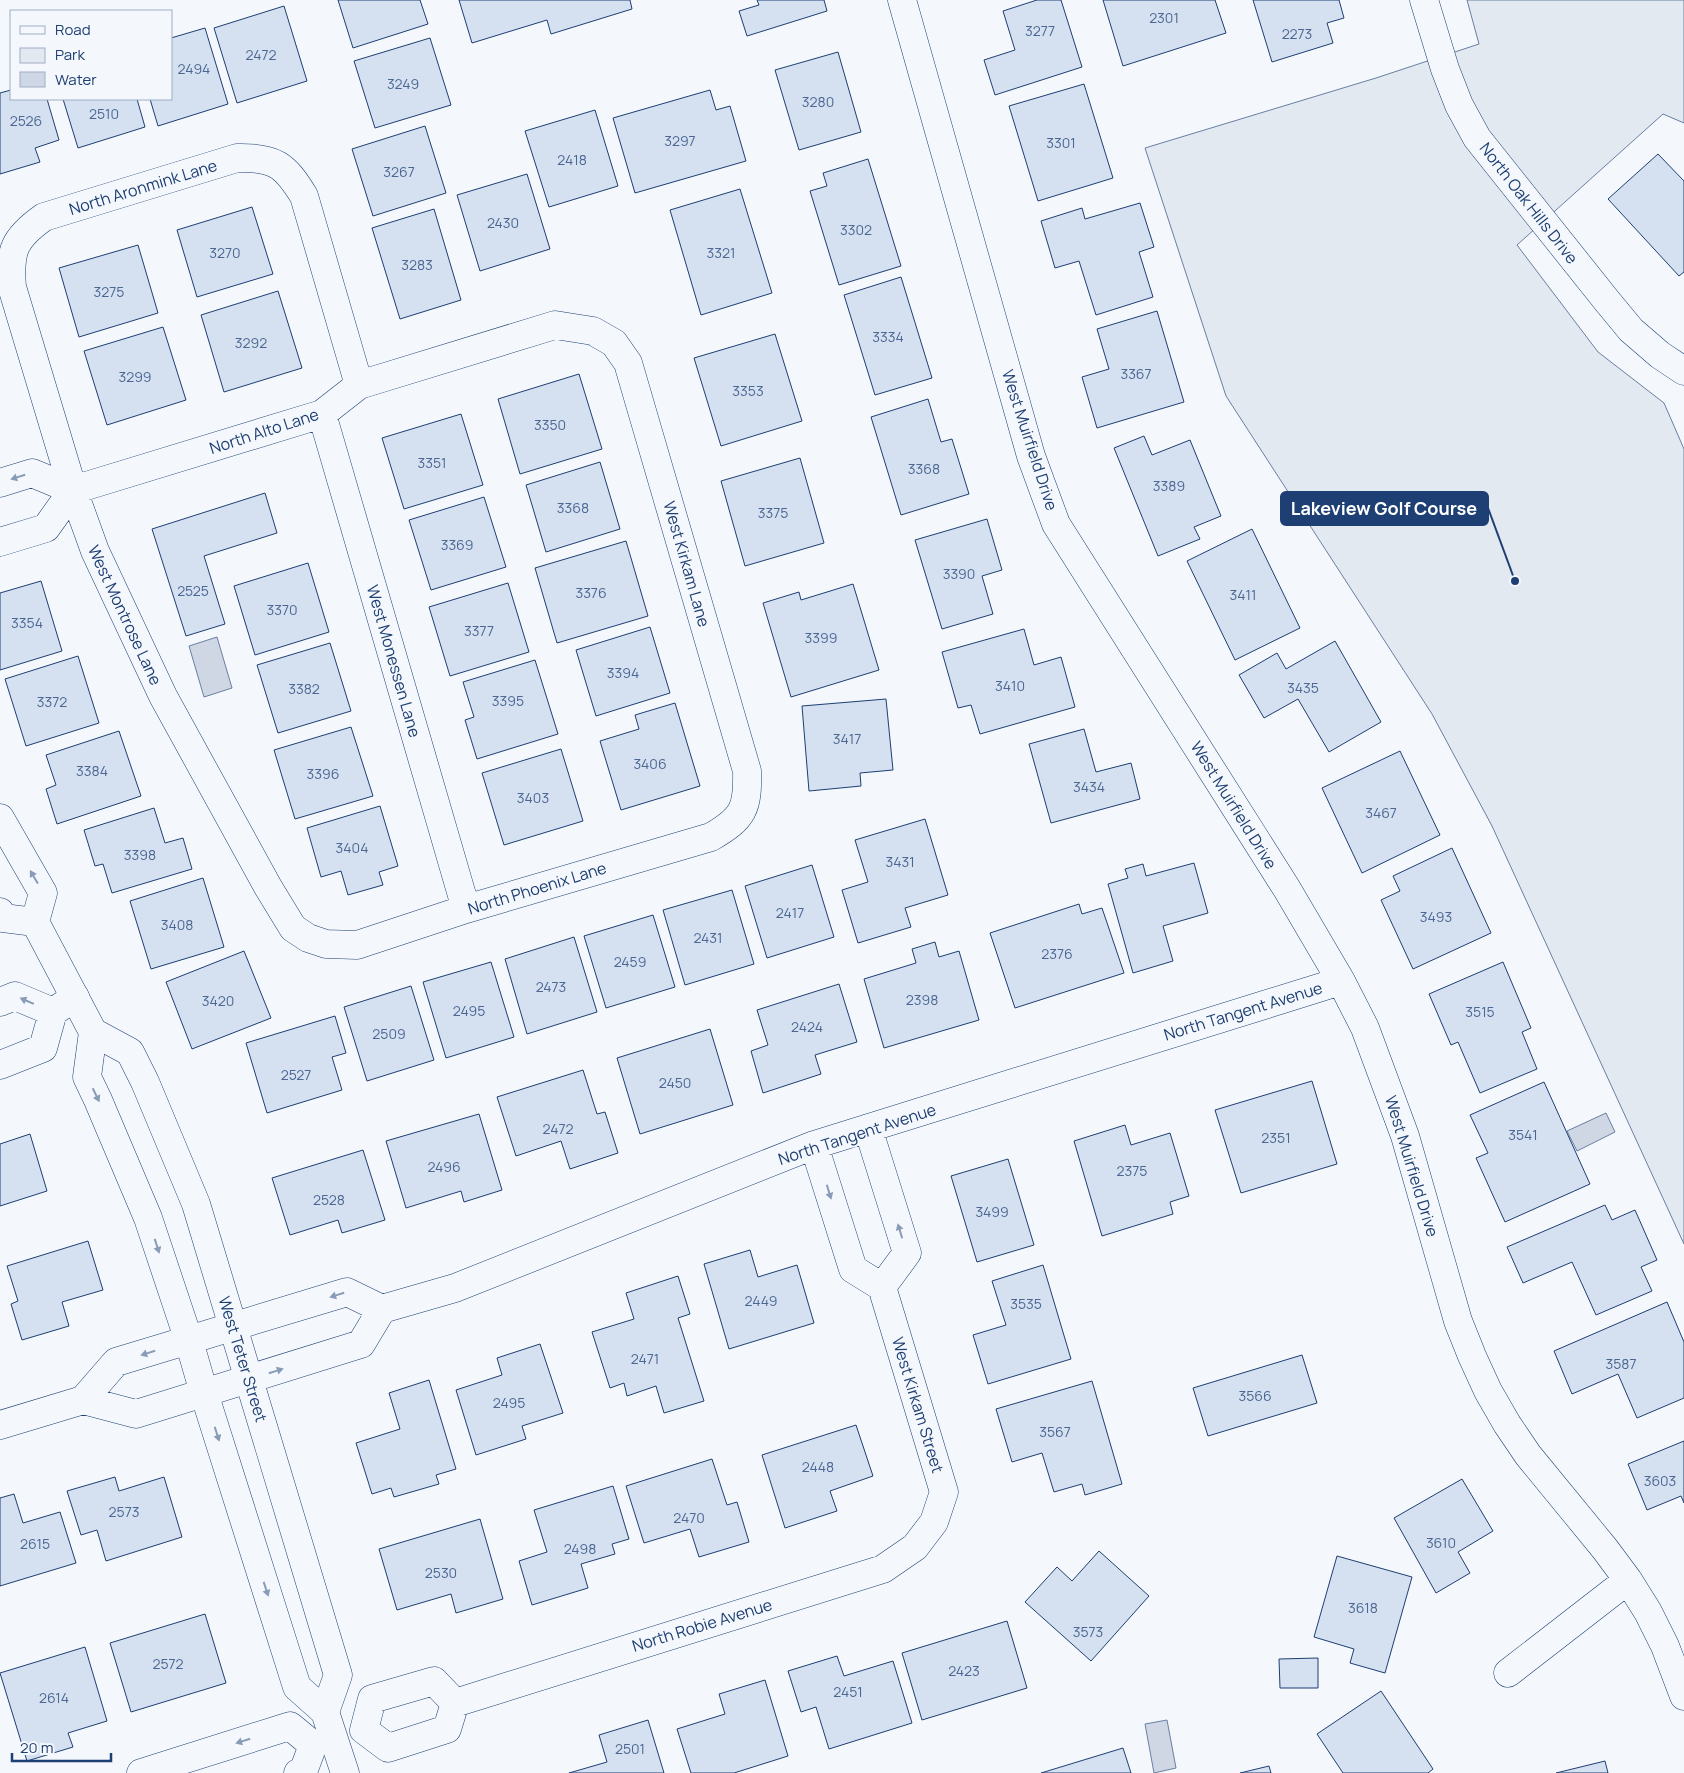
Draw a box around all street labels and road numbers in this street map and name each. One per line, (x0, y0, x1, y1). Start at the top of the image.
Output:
street label: North Oak Hills Drive (1475, 138, 1583, 268)
street label: North Aronmink Lane (66, 154, 220, 220)
street label: West Muirfield Drive (997, 367, 1063, 513)
street label: North Alto Lane (206, 403, 322, 459)
street label: West Kirkam Lane (659, 499, 715, 629)
street label: West Montrose Lane (83, 541, 167, 689)
street label: West Monessen Lane (362, 582, 426, 740)
street label: West Muirfield Drive (1186, 737, 1282, 873)
street label: North Phoenix Lane (465, 856, 609, 920)
street label: North Tangent Avenue (1161, 976, 1325, 1046)
street label: West Muirfield Drive (1380, 1093, 1444, 1239)
street label: North Tangent Avenue (775, 1098, 939, 1170)
street label: West Teter Street (213, 1293, 273, 1425)
street label: West Kirkam Street (887, 1334, 949, 1476)
street label: North Robie Avenue (629, 1593, 775, 1657)

